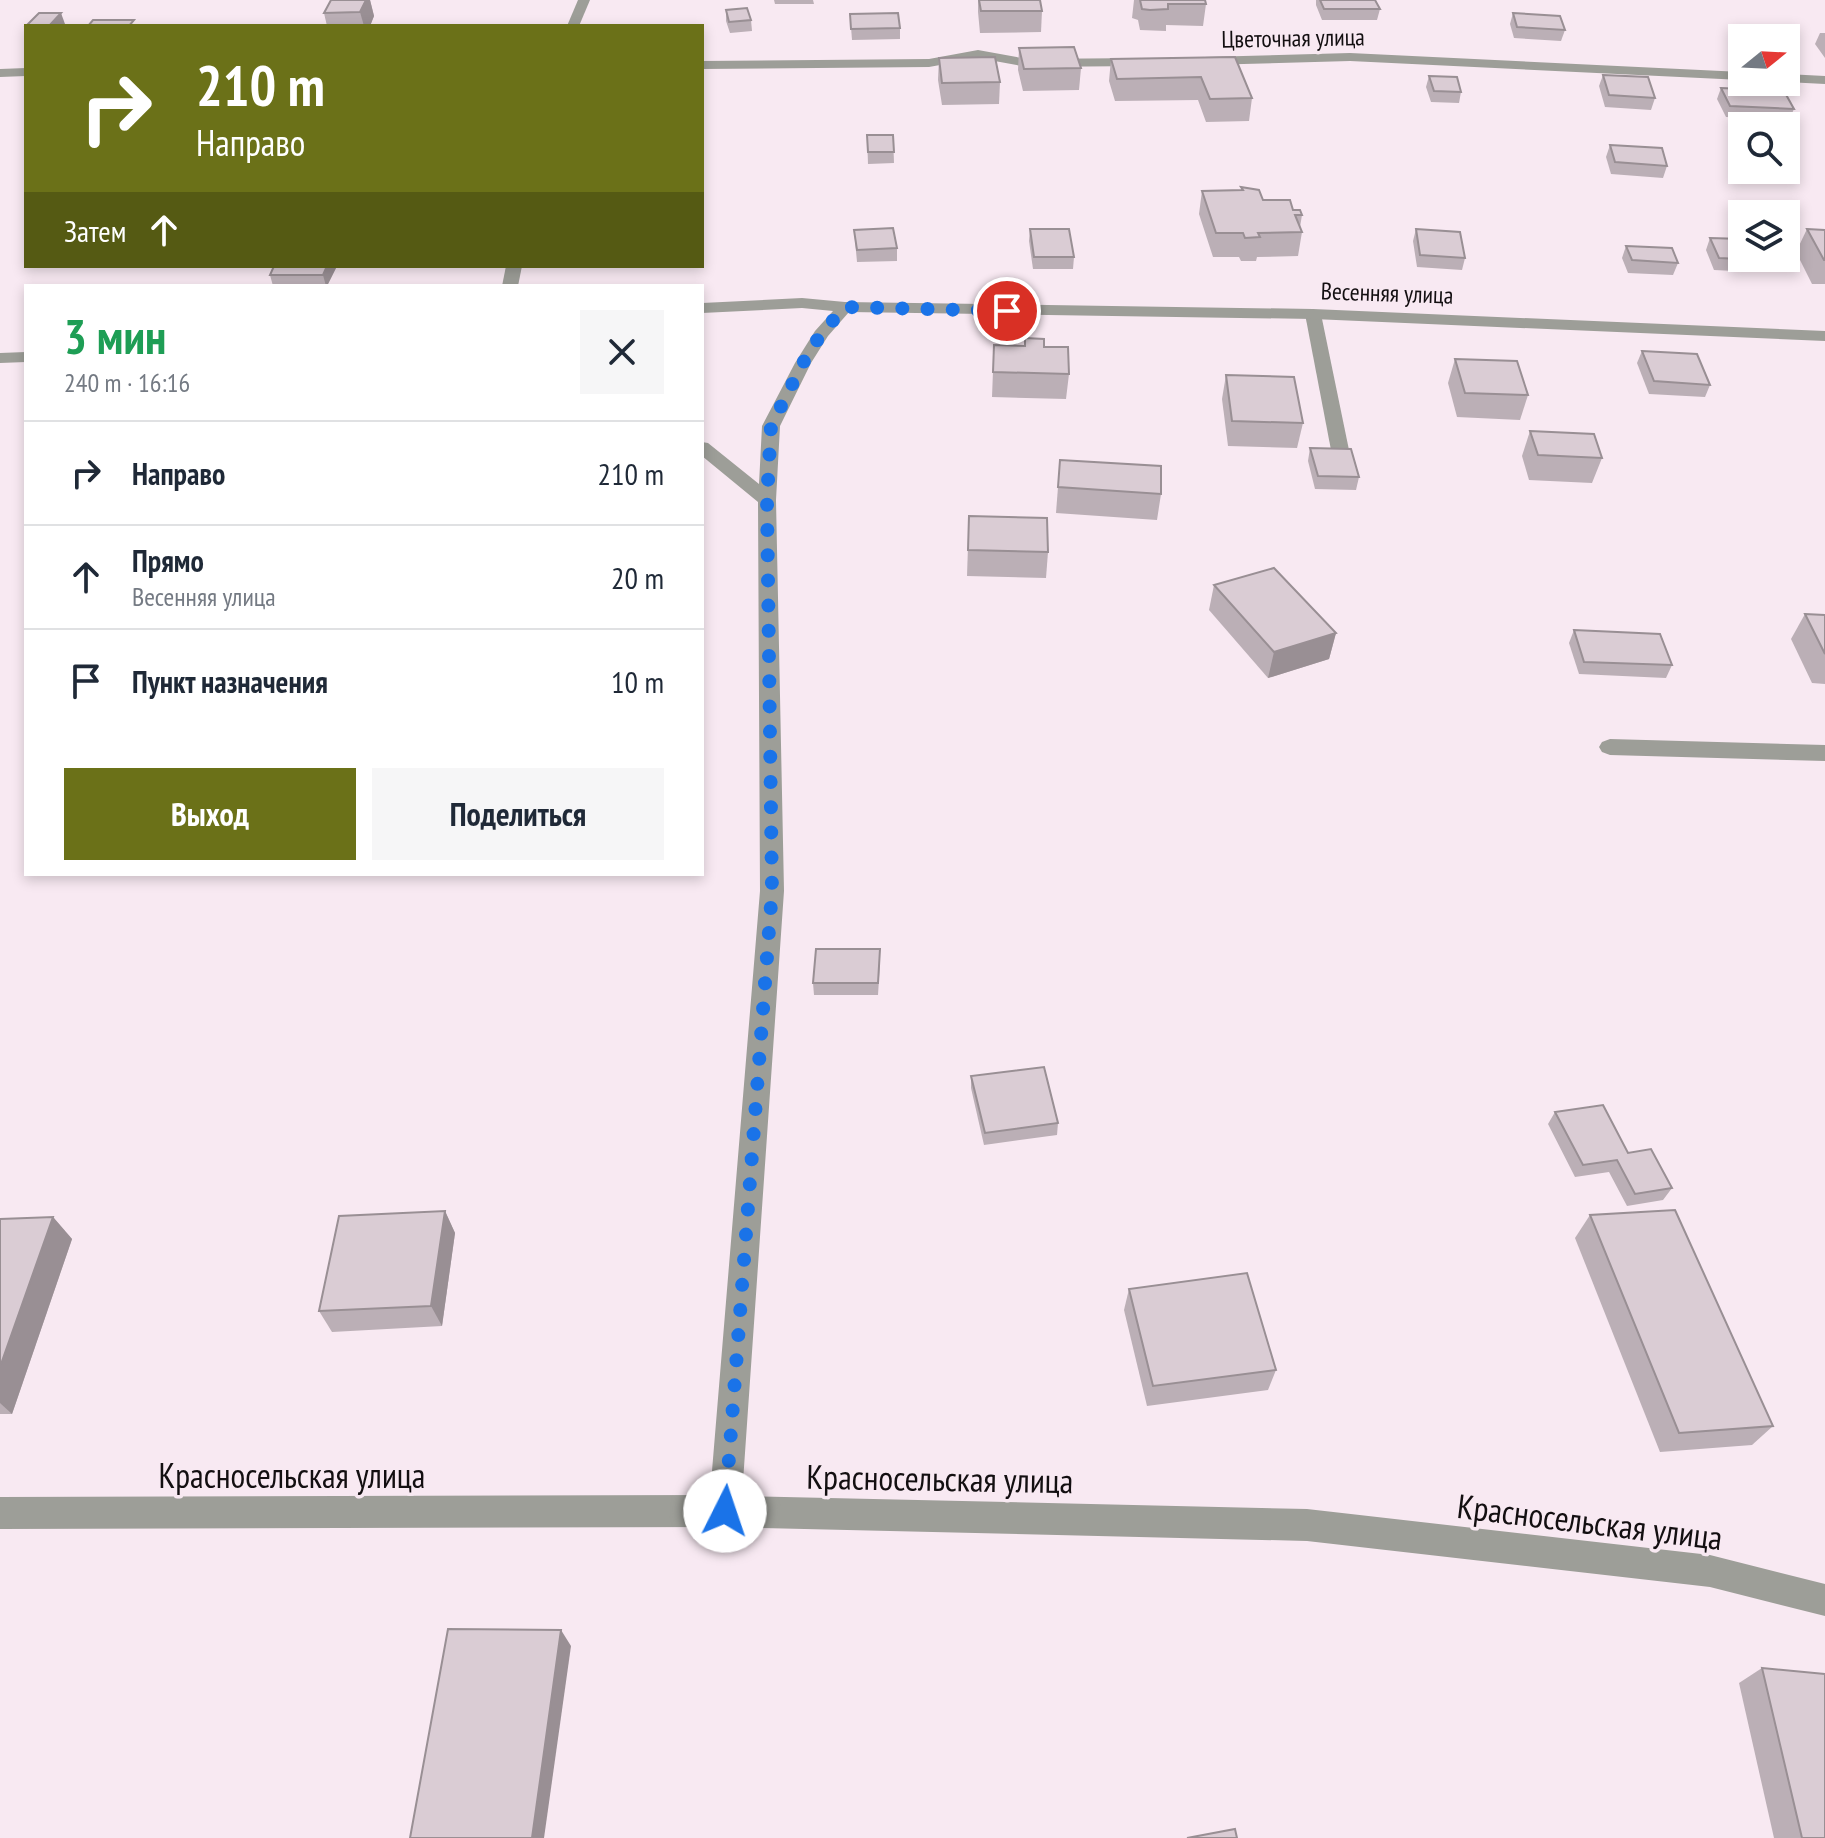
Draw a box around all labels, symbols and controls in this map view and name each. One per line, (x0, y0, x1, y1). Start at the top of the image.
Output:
street label: Цветочная улица (1221, 21, 1365, 55)
north arrow (1728, 24, 1800, 96)
map controls (1728, 24, 1800, 272)
text: 210 m (196, 49, 325, 121)
icon: right (64, 56, 168, 160)
button: search (1728, 112, 1800, 184)
text: Направо (196, 119, 305, 166)
button: layers (1728, 200, 1800, 272)
icon: ahead (142, 208, 186, 252)
text: Затем (64, 211, 126, 250)
street label: Весенняя улица (1320, 275, 1454, 311)
pin (973, 277, 1041, 345)
icon: arrive (985, 289, 1029, 333)
text: 3 мин (64, 305, 166, 367)
button: close (580, 310, 664, 394)
text: 240 m · 16:16 (64, 366, 190, 399)
icon: right (64, 451, 108, 495)
text: Направо (132, 454, 225, 493)
text: 210 m (598, 454, 664, 493)
text: Прямо (132, 541, 204, 580)
icon: ahead (64, 555, 108, 599)
text: 20 m (611, 558, 664, 597)
text: Весенняя улица (132, 580, 276, 613)
icon: arrive (64, 659, 108, 703)
text: Пункт назначения (132, 662, 328, 701)
text: 10 m (611, 662, 664, 701)
button: Выход (64, 768, 356, 860)
button: Поделиться (372, 768, 664, 860)
street label: Красносельская улица (159, 1453, 425, 1497)
street label: Красносельская улица (806, 1454, 1074, 1502)
position arrow (683, 1469, 767, 1553)
street label: Красносельская улица (1455, 1483, 1725, 1559)

